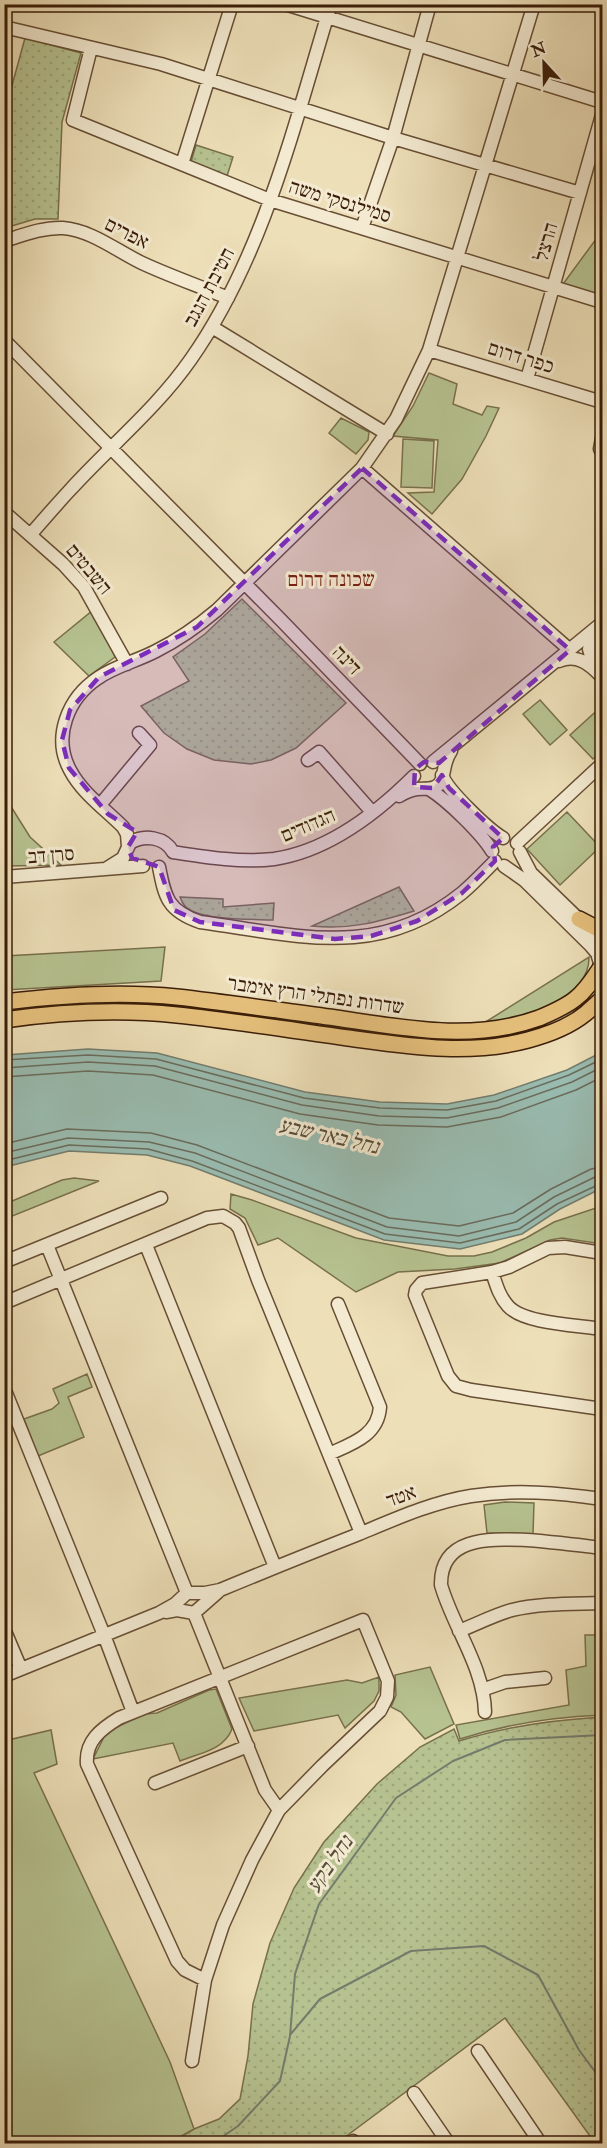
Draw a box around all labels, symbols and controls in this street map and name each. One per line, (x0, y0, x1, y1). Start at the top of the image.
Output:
north arrow (514, 33, 574, 93)
text: N (527, 38, 550, 62)
street label: סמילנסקי משה (286, 174, 394, 228)
street label: אפרים (101, 211, 153, 255)
street label: הרצל (529, 220, 563, 264)
street label: חטיבת הנגב (178, 243, 240, 331)
street label: כפר דרום (485, 335, 557, 379)
street label: השבטים (60, 538, 118, 600)
district label: שכונה דרום (287, 566, 375, 593)
street label: דינה (327, 640, 367, 680)
street label: הגדודים (277, 802, 339, 848)
street label: סרן דב (27, 841, 75, 869)
street label: שדרות נפתלי הרץ אימבר (226, 970, 406, 1020)
water label: נחל באר שבע (276, 1111, 383, 1161)
street label: אטד (383, 1479, 419, 1513)
water label: נחל בקע (301, 1829, 360, 1898)

